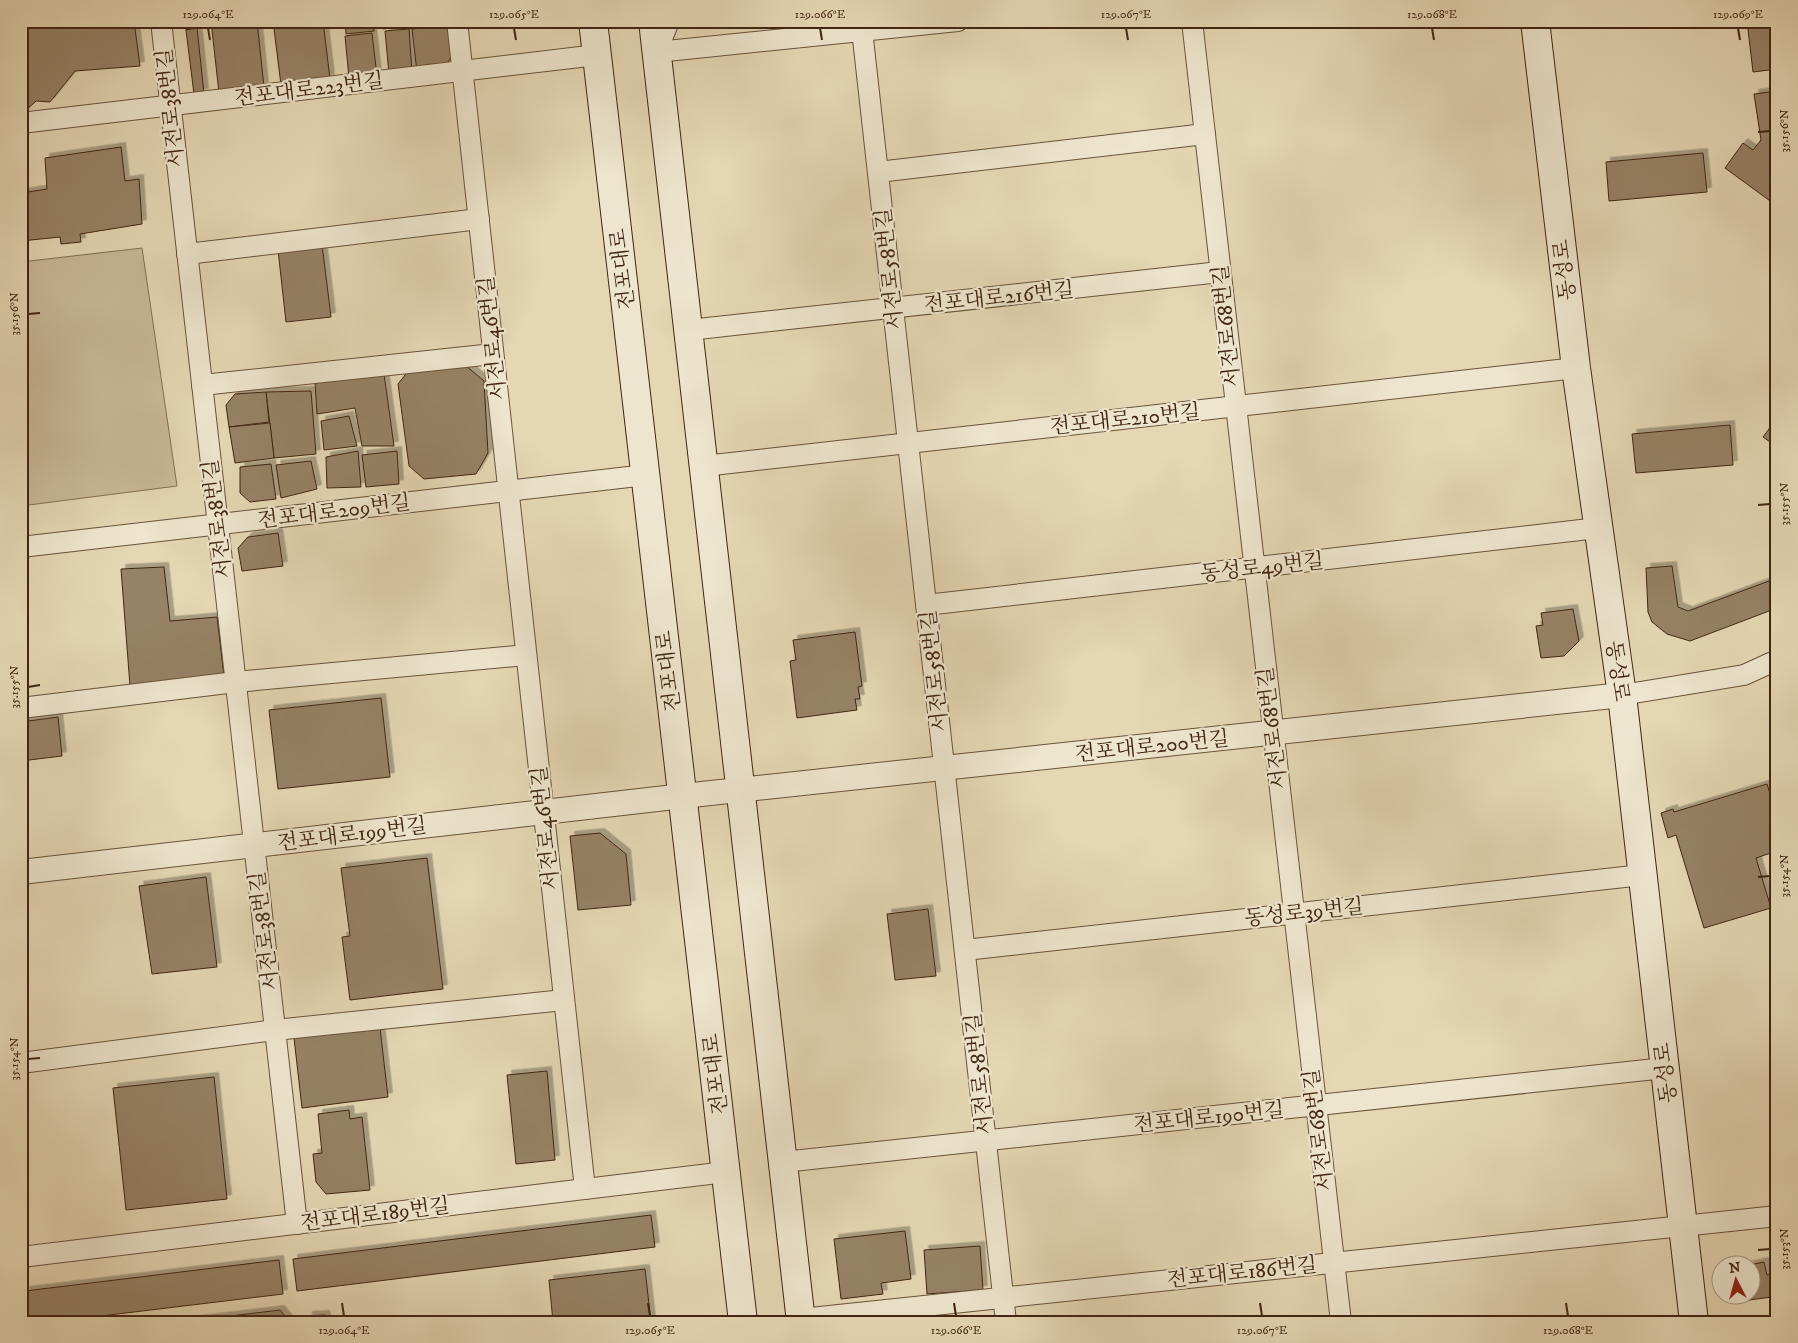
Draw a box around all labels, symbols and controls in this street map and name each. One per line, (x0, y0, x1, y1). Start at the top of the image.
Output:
text: 129.064°E (182, 7, 234, 22)
text: 129.065°E (489, 7, 540, 22)
text: 129.066°E (795, 7, 846, 22)
text: 129.067°E (1101, 7, 1152, 22)
text: 129.068°E (1407, 7, 1458, 22)
text: 129.069°E (1713, 7, 1764, 22)
street label: 서전로38번길 (152, 47, 190, 169)
street label: 전포대로223번길 (233, 68, 385, 112)
text: 35.156°N (1777, 109, 1792, 153)
street label: 서전로58번길 (871, 207, 909, 331)
street label: 전포대로 (605, 227, 641, 311)
street label: 동성로 (1548, 238, 1582, 302)
street label: 서전로68번길 (1208, 263, 1246, 388)
street label: 서전로46번길 (474, 275, 512, 401)
street label: 전포대로216번길 (923, 277, 1075, 319)
text: 35.156°N (7, 292, 22, 336)
street label: 전포대로210번길 (1049, 399, 1202, 441)
street label: 서전로38번길 (198, 458, 238, 580)
text: 35.155°N (1777, 482, 1792, 525)
street label: 전포대로209번길 (256, 490, 412, 534)
street label: 동성로49번길 (1199, 549, 1325, 587)
street label: 서전로58번길 (916, 609, 954, 733)
street label: 전포대로 (651, 629, 687, 713)
street label: 동성로 (1600, 639, 1634, 703)
text: 35.155°N (7, 665, 22, 708)
street label: 서전로68번길 (1253, 665, 1293, 790)
street label: 전포대로200번길 (1074, 726, 1230, 768)
street label: 서전로46번길 (527, 765, 565, 891)
street label: 전포대로199번길 (276, 813, 428, 857)
text: 35.154°N (1777, 854, 1792, 898)
street label: 서전로38번길 (245, 870, 285, 992)
street label: 동성로39번길 (1243, 894, 1365, 932)
street label: 서전로58번길 (961, 1012, 999, 1136)
street label: 전포대로 (698, 1032, 734, 1116)
text: 35.154°N (7, 1037, 22, 1081)
street label: 동성로 (1649, 1041, 1683, 1105)
street label: 서전로68번길 (1299, 1067, 1339, 1192)
street label: 전포대로190번길 (1133, 1097, 1286, 1139)
street label: 전포대로189번길 (299, 1193, 451, 1237)
text: 35.153°N (1777, 1228, 1792, 1270)
street label: 전포대로186번길 (1166, 1252, 1318, 1294)
north arrow (1710, 1256, 1760, 1306)
text: N (1728, 1258, 1742, 1278)
text: 129.064°E (318, 1323, 370, 1338)
text: 129.065°E (625, 1323, 676, 1338)
text: 129.066°E (931, 1323, 982, 1338)
text: 129.067°E (1237, 1323, 1288, 1338)
text: 129.068°E (1543, 1323, 1594, 1338)

